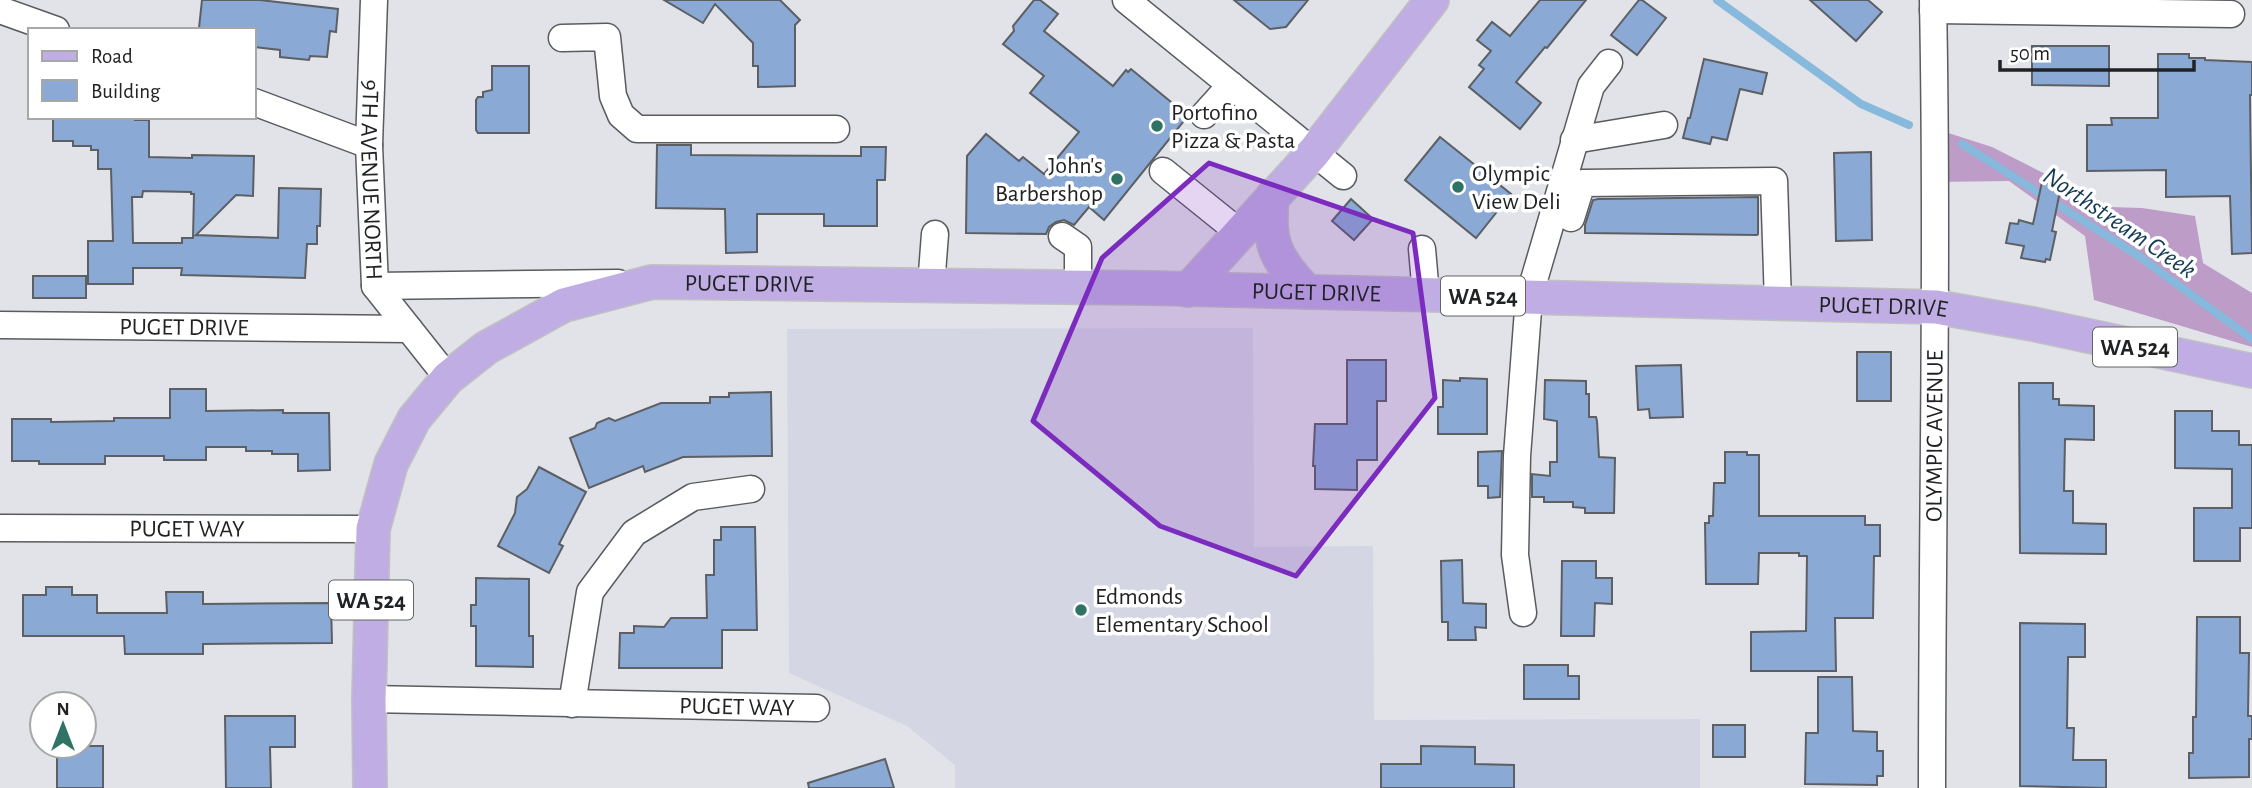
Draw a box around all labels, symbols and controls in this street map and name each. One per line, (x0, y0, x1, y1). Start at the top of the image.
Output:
legend (28, 28, 256, 119)
scale bar (2000, 28, 2194, 72)
text: 50 m (2010, 43, 2050, 64)
text: Road (91, 46, 133, 67)
street label: 9TH AVENUE NORTH (356, 79, 386, 281)
text: Building (91, 81, 161, 102)
place label: Portofino Pizza & Pasta (1171, 101, 1295, 153)
marker: Portofino Pizza & Pasta (1149, 118, 1165, 134)
place label: John's Barbershop (995, 154, 1103, 206)
place label: Olympic View Deli (1472, 162, 1561, 214)
water label: Northstream Creek (2038, 162, 2200, 283)
marker: John's Barbershop (1109, 171, 1125, 187)
marker: Olympic View Deli (1450, 179, 1466, 195)
street label: PUGET DRIVE (684, 271, 814, 297)
road number: WA 524 (1441, 276, 1525, 316)
street label: PUGET DRIVE (1251, 279, 1381, 307)
street label: PUGET DRIVE (1818, 293, 1950, 322)
street label: PUGET DRIVE (119, 315, 249, 340)
road number: WA 524 (2093, 328, 2177, 366)
street label: OLYMPIC AVENUE (1922, 349, 1948, 522)
street label: PUGET WAY (129, 517, 245, 542)
road number: WA 524 (329, 580, 413, 620)
place label: Edmonds Elementary School (1095, 585, 1269, 637)
marker: Edmonds Elementary School (1073, 602, 1089, 618)
north arrow (28, 690, 98, 760)
street label: PUGET WAY (679, 694, 795, 721)
text: N (56, 700, 70, 719)

